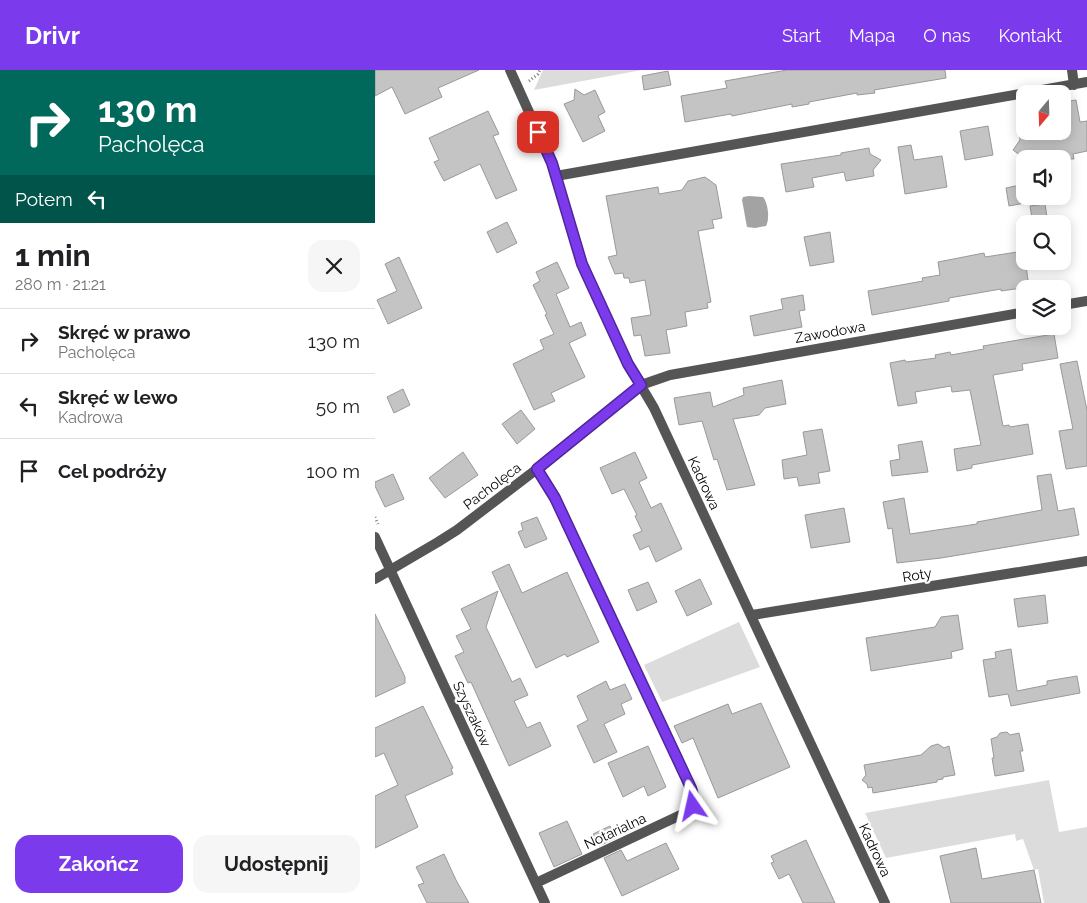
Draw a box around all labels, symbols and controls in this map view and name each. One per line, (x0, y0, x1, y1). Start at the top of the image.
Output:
text: Drivr (25, 21, 80, 50)
text: Start (782, 25, 821, 46)
text: Mapa (849, 25, 895, 46)
text: O nas (923, 25, 970, 46)
text: Kontakt (998, 25, 1062, 46)
north arrow (1016, 85, 1071, 140)
map controls (1016, 85, 1071, 335)
text: 130 m (98, 89, 197, 130)
icon: right (15, 90, 80, 155)
pin (517, 111, 559, 153)
icon: arrive (524, 118, 552, 146)
text: Pacholęca (98, 131, 205, 157)
button: sound (1016, 150, 1071, 205)
icon: left (83, 185, 111, 213)
text: Potem (15, 188, 73, 210)
button: search (1016, 215, 1071, 270)
text: 1 min (15, 238, 91, 273)
button: close (308, 240, 360, 292)
text: 280 m · 21:21 (15, 275, 106, 294)
button: layers (1016, 280, 1071, 335)
street label: Zawodowa (794, 318, 866, 346)
text: Skręć w prawo (58, 321, 191, 343)
icon: right (15, 327, 43, 355)
text: 130 m (308, 330, 360, 352)
text: Pacholęca (58, 343, 135, 362)
text: Skręć w lewo (58, 386, 178, 408)
icon: left (15, 392, 43, 420)
text: 50 m (316, 395, 360, 417)
text: Kadrowa (58, 408, 123, 427)
street label: Kadrowa (685, 454, 723, 512)
icon: arrive (15, 457, 43, 485)
street label: Pacholęca (460, 459, 524, 513)
text: Cel podróży (58, 460, 167, 482)
text: 100 m (306, 460, 360, 482)
street label: Roty (901, 565, 933, 585)
street label: Szyszaków (450, 679, 494, 750)
position arrow (666, 779, 718, 831)
street label: Notarialna (582, 810, 648, 852)
street label: Kadrowa (856, 821, 894, 879)
button: Zakończ (15, 835, 183, 893)
button: Udostępnij (193, 835, 360, 893)

